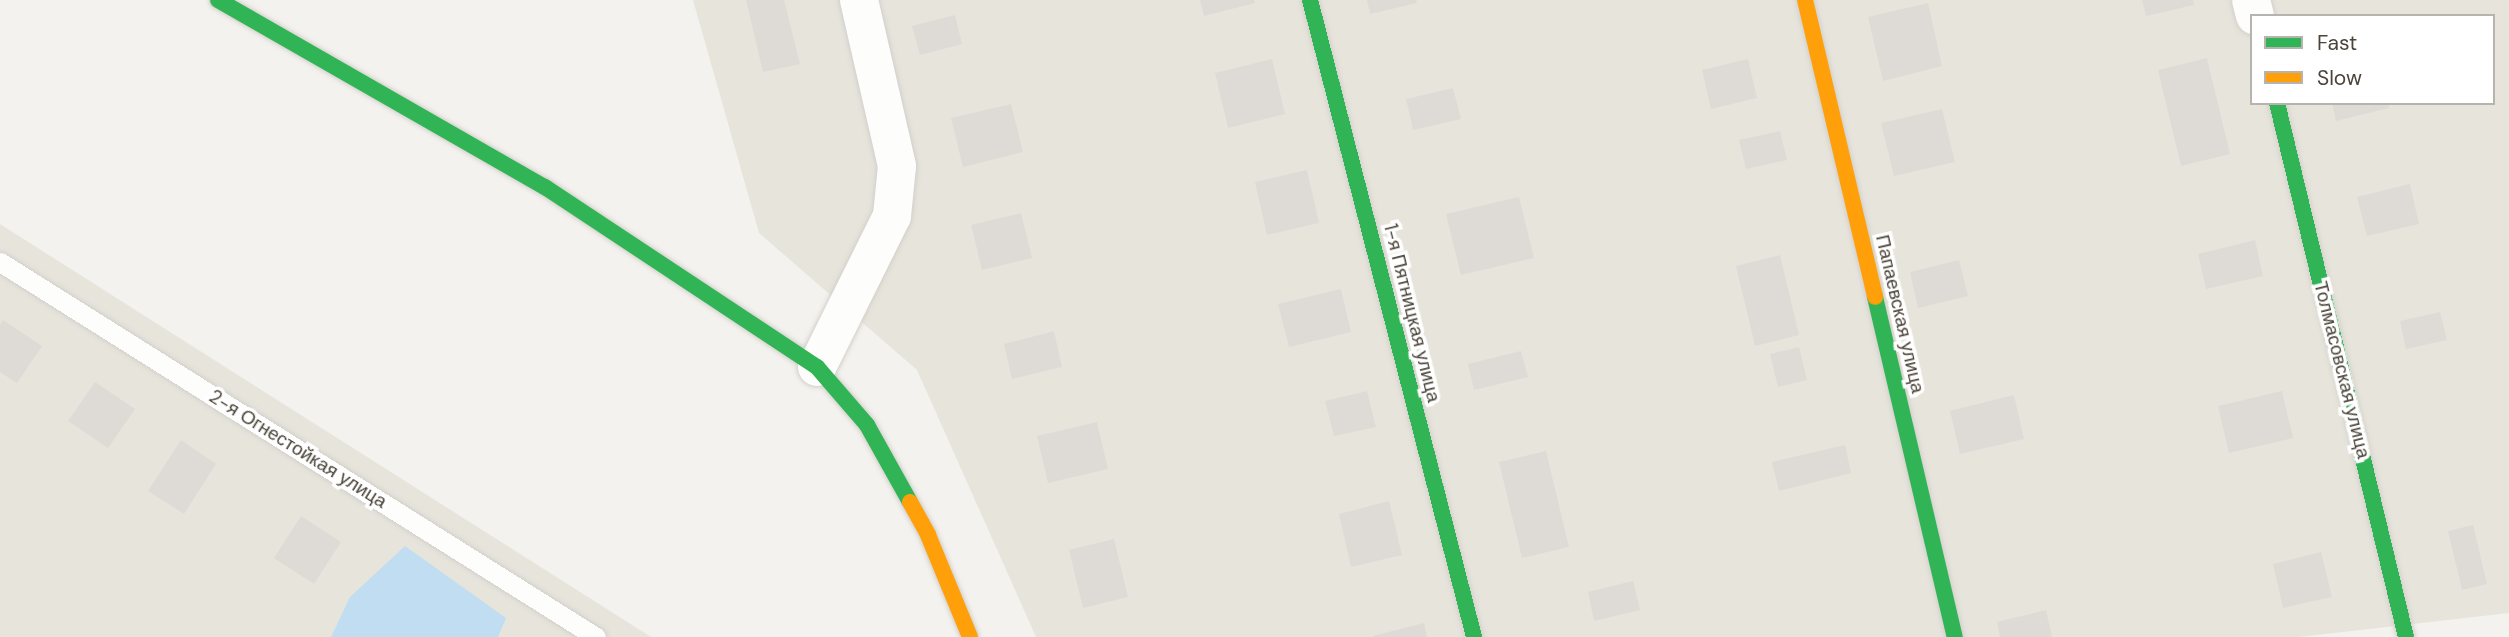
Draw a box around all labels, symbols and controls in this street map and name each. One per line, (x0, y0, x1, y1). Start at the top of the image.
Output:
legend (2250, 14, 2495, 105)
text: Fast (2317, 29, 2357, 57)
text: Slow (2317, 64, 2362, 92)
street label: 1-я Пятницкая улица (1379, 221, 1445, 405)
street label: Папаевская улица (1871, 233, 1929, 395)
street label: Толмасовская улица (2309, 279, 2375, 461)
street label: 2-я Огнестойкая улица (205, 385, 391, 513)

